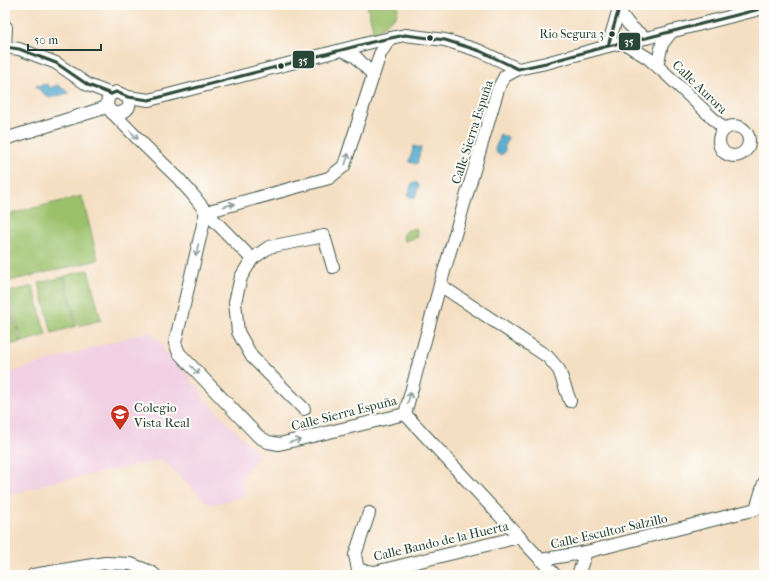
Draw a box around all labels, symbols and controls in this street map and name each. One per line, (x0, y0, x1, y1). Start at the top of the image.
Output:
scale bar (28, 26, 101, 52)
place label: Rio Segura 3 (540, 27, 604, 41)
marker: Rio Segura 3 (607, 29, 617, 39)
line badge: 35 (618, 32, 641, 51)
text: 50 m (34, 33, 58, 47)
unlabelled marker (425, 33, 435, 43)
text: 35 (624, 35, 634, 48)
line badge: 35 (292, 50, 315, 69)
text: 35 (298, 54, 308, 67)
street label: Calle Aurora (670, 57, 731, 117)
unlabelled marker (276, 61, 286, 71)
street label: Calle Sierra Espuña (448, 77, 496, 186)
one-way arrow (129, 130, 139, 140)
one-way arrow (344, 153, 351, 166)
one-way arrow (223, 201, 236, 209)
one-way arrow (192, 243, 200, 256)
one-way arrow (190, 365, 200, 375)
street label: Calle Sierra Espuña (290, 392, 399, 433)
one-way arrow (406, 392, 414, 405)
place label: Colegio Vista Real (133, 400, 190, 430)
school or university icon: Colegio Vista Real (109, 403, 131, 431)
one-way arrow (288, 436, 301, 444)
street label: Calle Escultor Salzillo (549, 510, 669, 552)
street label: Calle Bando de la Huerta (372, 518, 511, 564)

